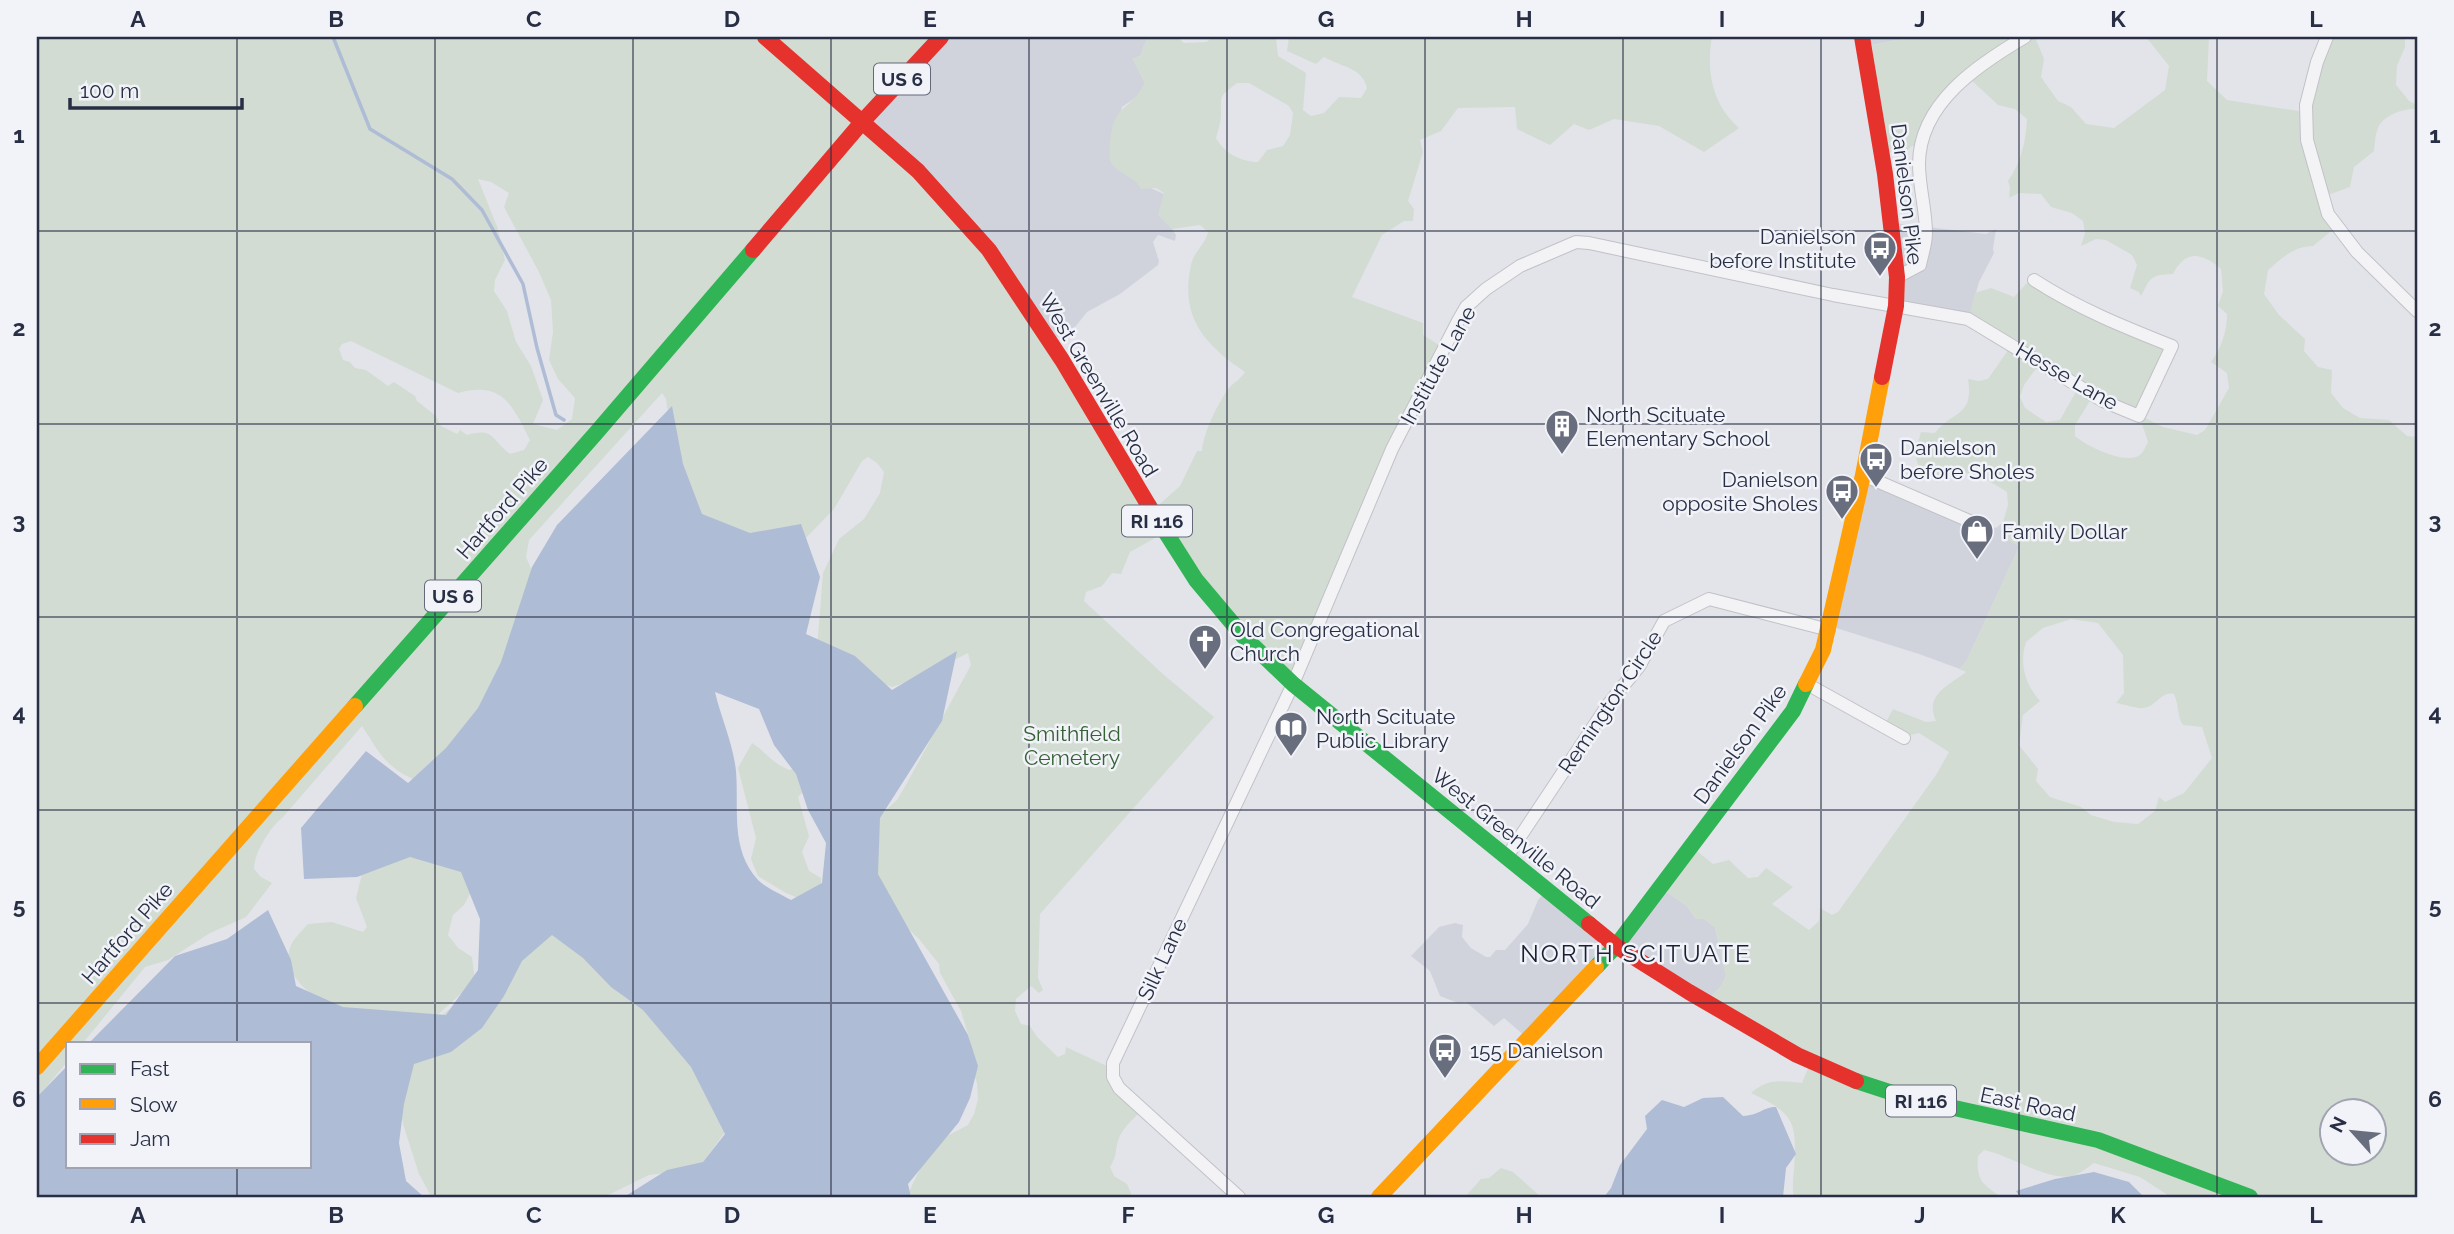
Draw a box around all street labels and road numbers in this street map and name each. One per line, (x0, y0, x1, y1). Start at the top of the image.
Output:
road number: US 6 (874, 64, 930, 94)
street label: Danielson Pike (1886, 122, 1928, 266)
street label: West Greenville Road (1034, 289, 1164, 481)
street label: Institute Lane (1395, 301, 1481, 429)
street label: Hesse Lane (2011, 337, 2123, 415)
street label: Hartford Pike (451, 452, 553, 564)
road number: RI 116 (1122, 506, 1192, 536)
road number: US 6 (425, 580, 481, 611)
street label: Remington Circle (1553, 626, 1667, 778)
street label: Danielson Pike (1688, 679, 1792, 809)
street label: West Greenville Road (1427, 762, 1605, 914)
street label: Hartford Pike (76, 877, 178, 989)
street label: Silk Lane (1132, 914, 1192, 1004)
street label: East Road (1978, 1082, 2078, 1126)
road number: RI 116 (1886, 1086, 1956, 1116)

